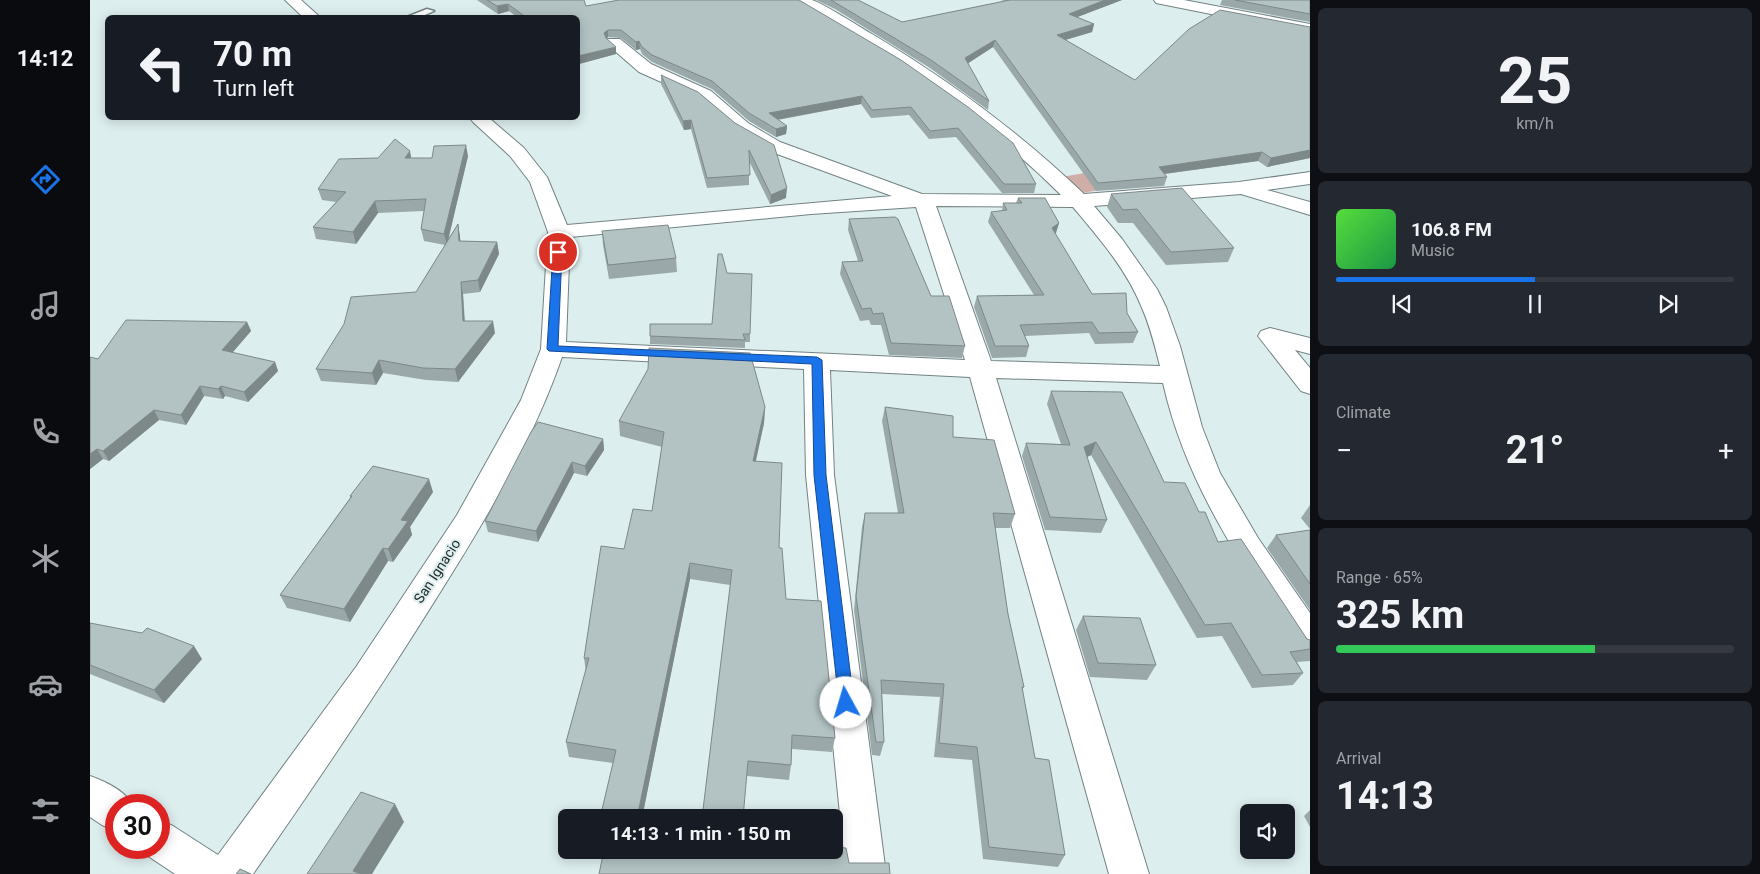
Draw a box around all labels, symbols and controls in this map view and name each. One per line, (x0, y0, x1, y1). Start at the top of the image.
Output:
text: 70 m (213, 34, 292, 75)
icon: left (130, 35, 195, 100)
text: 25 (1498, 43, 1572, 119)
text: 14:12 (17, 46, 73, 71)
text: Turn left (213, 76, 294, 101)
text: km/h (1516, 114, 1554, 133)
icon: directions (28, 162, 63, 197)
text: 106.8 FM (1411, 218, 1492, 241)
pin (537, 231, 579, 273)
icon: arrive (544, 238, 572, 266)
text: Music (1411, 241, 1454, 260)
icon: music (28, 288, 63, 323)
icon: previous (1388, 290, 1416, 318)
icon: pause (1521, 290, 1549, 318)
icon: next (1654, 290, 1682, 318)
text: Climate (1336, 403, 1391, 422)
icon: phone (28, 414, 63, 449)
text: 21° (1506, 428, 1564, 472)
text: − (1336, 434, 1352, 467)
text: + (1718, 434, 1734, 467)
street label: San Ignacio (410, 536, 464, 606)
icon: climate (28, 541, 63, 576)
text: Range · 65% (1336, 568, 1423, 587)
text: 325 km (1336, 593, 1464, 637)
icon: car (28, 667, 63, 702)
position arrow (819, 676, 871, 728)
text: Arrival (1336, 749, 1381, 768)
text: 14:13 (1336, 774, 1434, 818)
icon: filters (28, 793, 63, 828)
speed limit sign: 30 (105, 794, 170, 859)
map controls (1240, 804, 1295, 859)
button: sound (1240, 804, 1295, 859)
text: 14:13 · 1 min · 150 m (610, 822, 791, 845)

